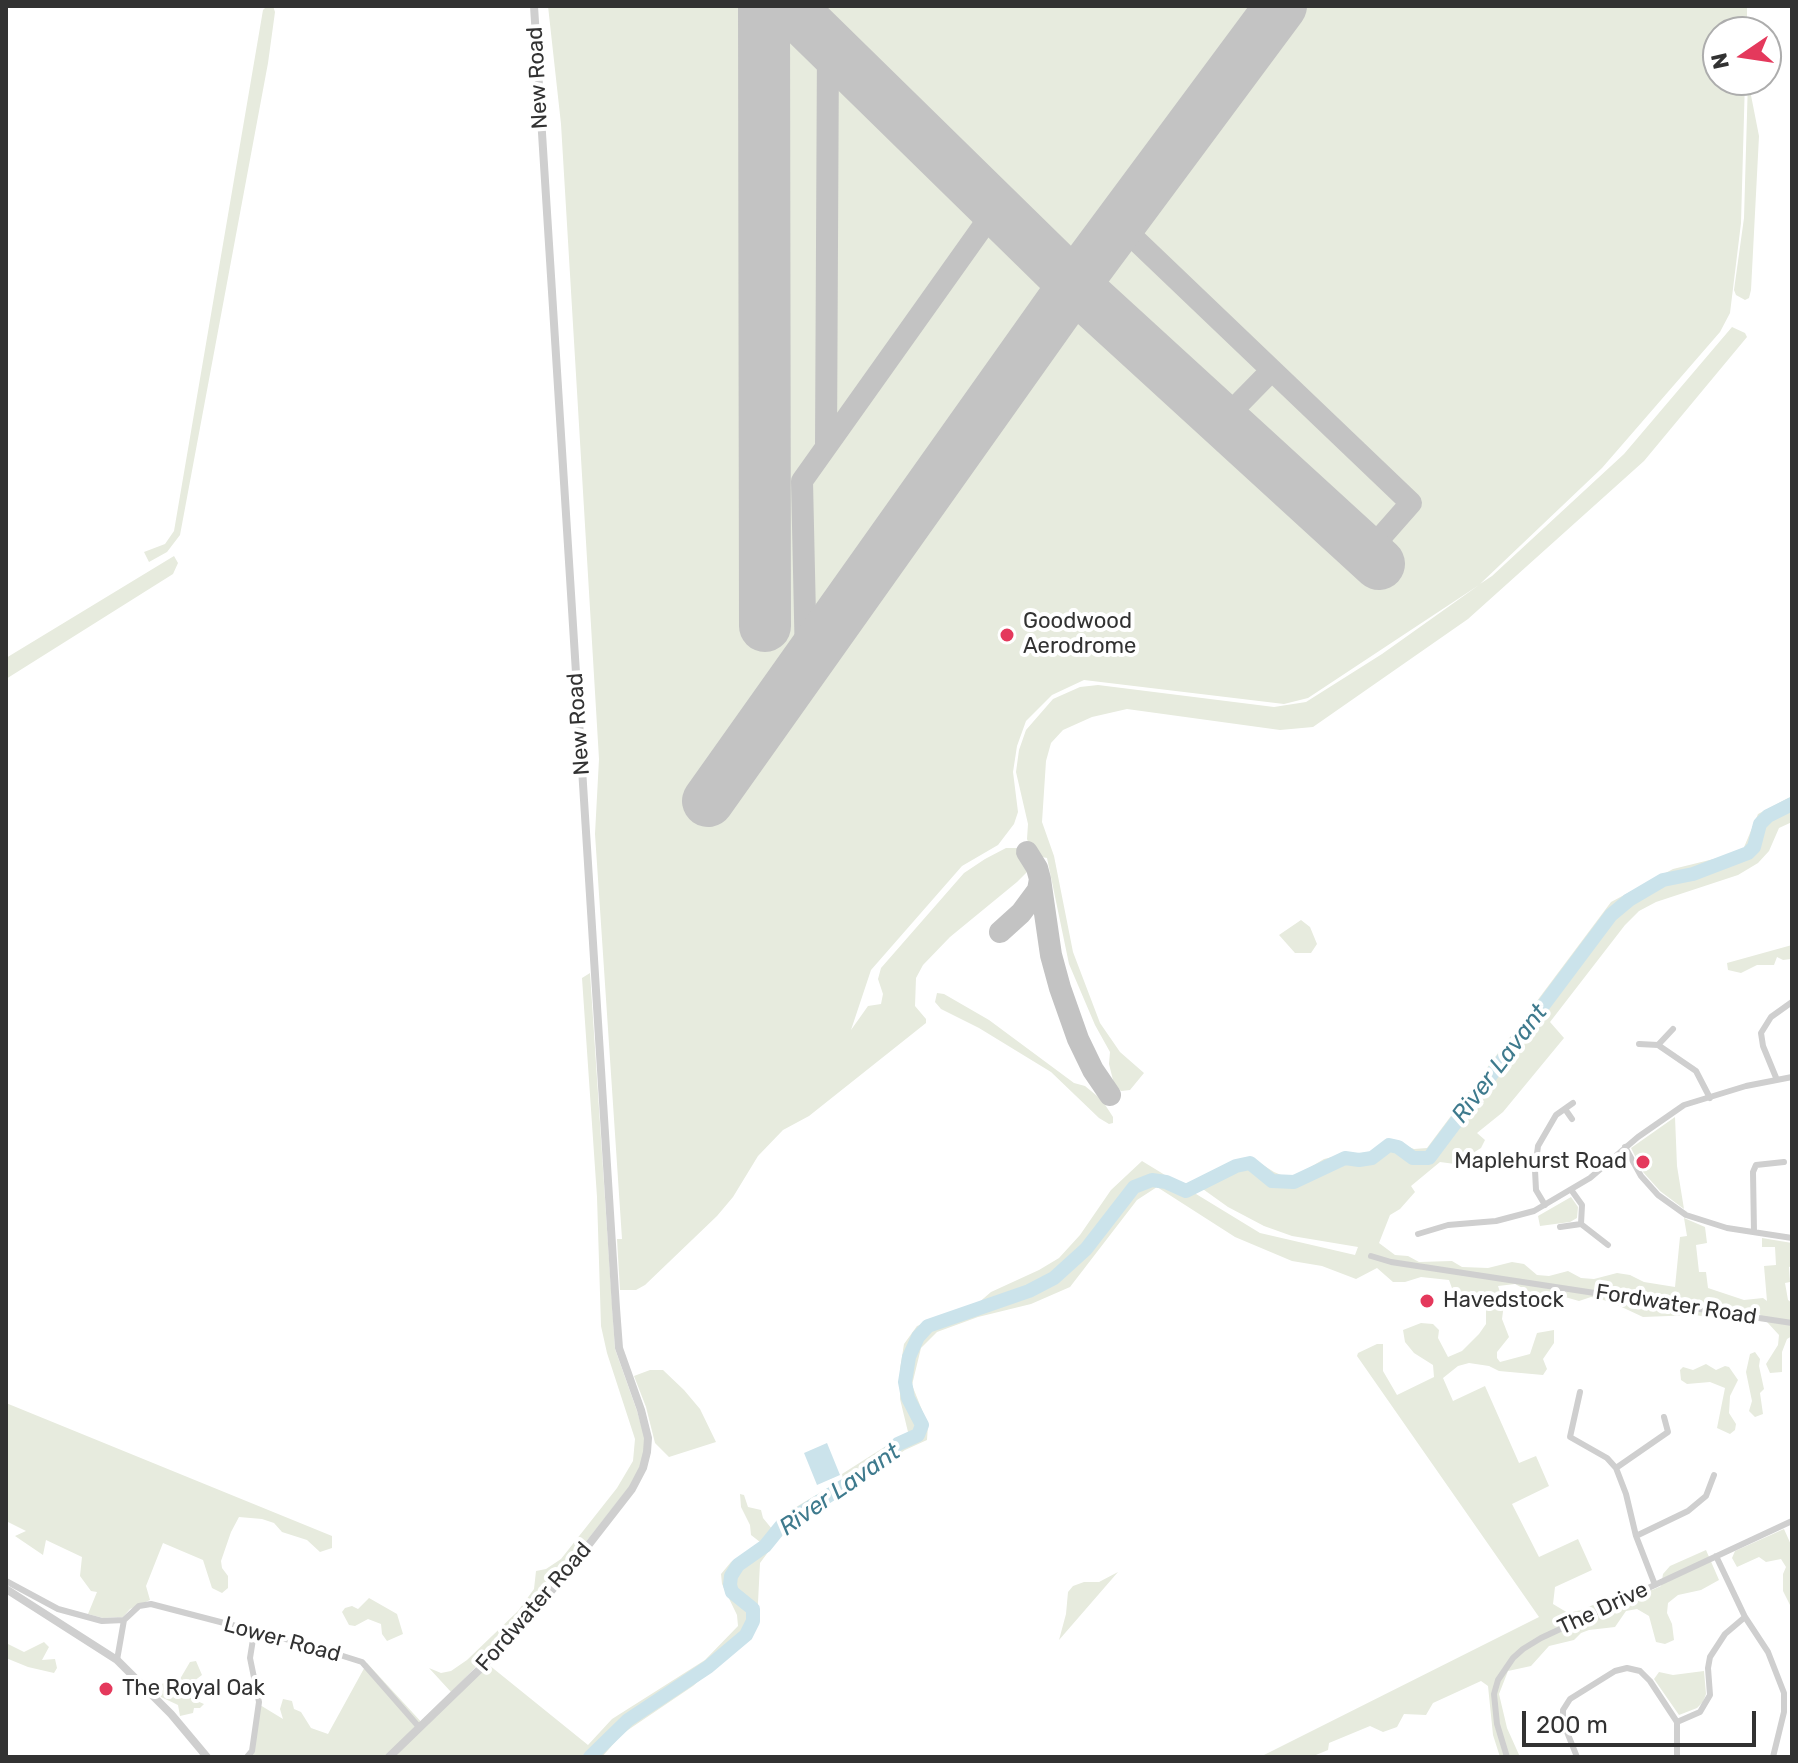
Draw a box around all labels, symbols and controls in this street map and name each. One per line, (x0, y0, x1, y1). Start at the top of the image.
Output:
north arrow (1702, 16, 1782, 96)
street label: New Road (522, 26, 554, 130)
text: N (1705, 50, 1735, 72)
place label: Goodwood Aerodrome (1023, 609, 1136, 660)
marker: Goodwood Aerodrome (998, 626, 1016, 644)
street label: New Road (562, 672, 596, 776)
water label: River Lavant (1446, 999, 1554, 1129)
place label: Maplehurst Road (1454, 1149, 1627, 1175)
marker: Maplehurst Road (1634, 1153, 1652, 1171)
street label: Fordwater Road (1594, 1279, 1758, 1331)
place label: Havedstock (1443, 1288, 1564, 1314)
marker: Havedstock (1418, 1292, 1436, 1310)
water label: River Lavant (774, 1438, 906, 1542)
street label: Fordwater Road (471, 1537, 597, 1677)
street label: The Drive (1554, 1577, 1652, 1641)
street label: Lower Road (221, 1612, 343, 1668)
place label: The Royal Oak (122, 1676, 265, 1702)
marker: The Royal Oak (97, 1680, 115, 1698)
scale bar (1526, 1695, 1760, 1745)
text: 200 m (1536, 1711, 1608, 1739)

